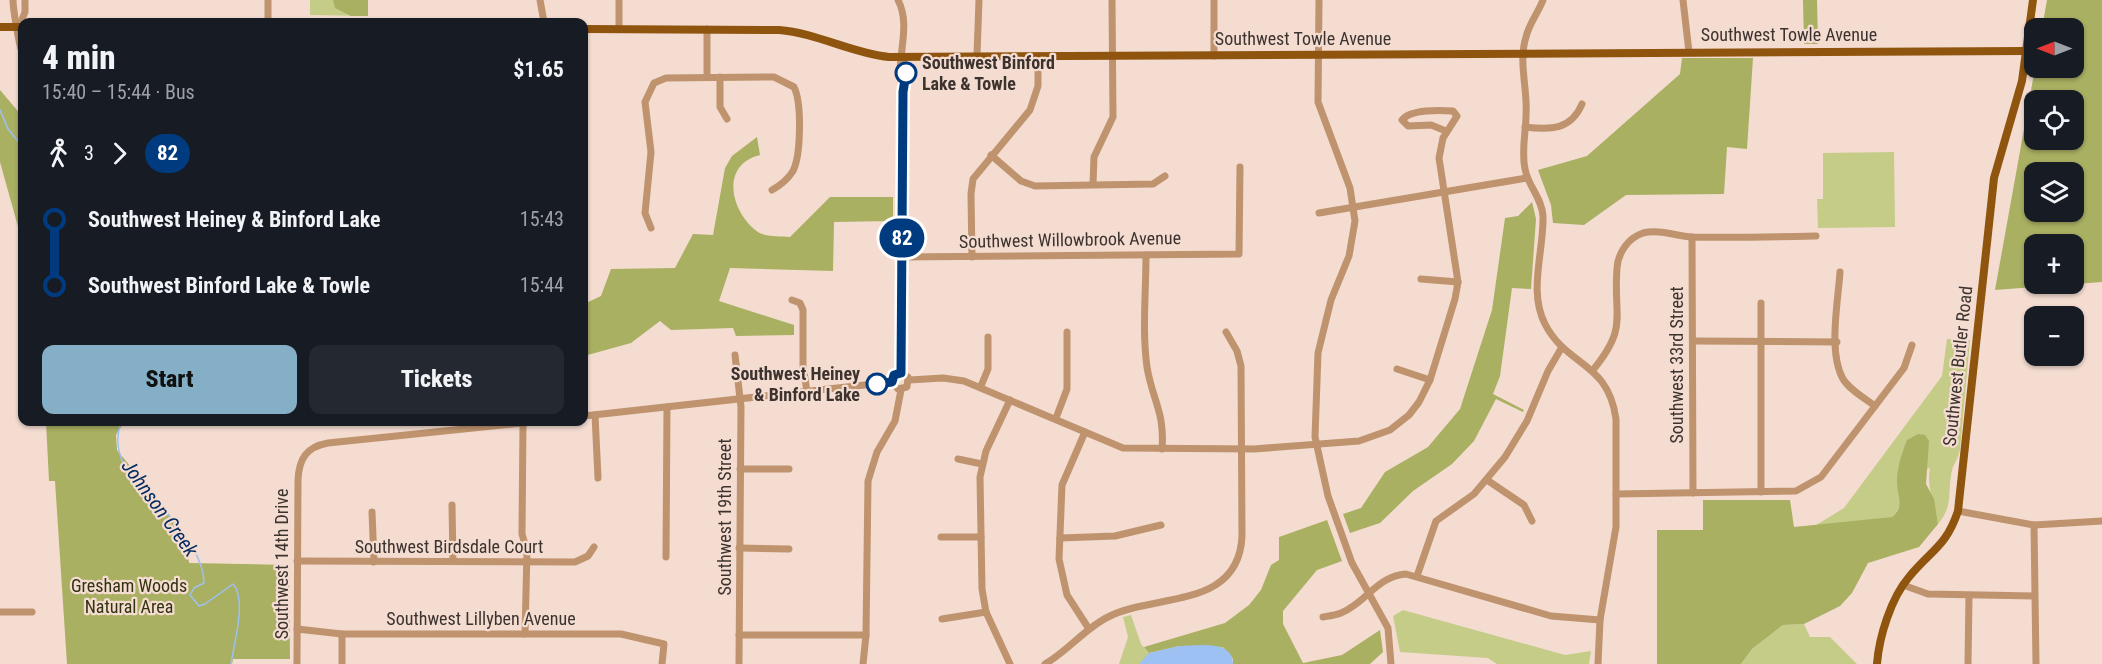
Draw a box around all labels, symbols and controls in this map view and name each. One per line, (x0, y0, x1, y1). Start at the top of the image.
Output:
north arrow (2024, 18, 2084, 78)
map controls (2024, 18, 2084, 366)
street label: Southwest Towle Avenue (1701, 24, 1877, 45)
street label: Southwest Towle Avenue (1215, 28, 1391, 49)
text: 4 min (42, 38, 116, 77)
place label: Southwest Binford Lake & Towle (922, 52, 1055, 94)
text: $1.65 (513, 57, 564, 82)
marker: Southwest Binford Lake & Towle (895, 62, 917, 84)
text: 15:40 – 15:44 · Bus (42, 80, 195, 104)
button: locate (2024, 90, 2084, 150)
icon: walk (42, 137, 75, 170)
icon: forward (103, 137, 136, 170)
text: 3 (84, 141, 94, 165)
text: 82 (157, 141, 178, 165)
button: layers (2024, 162, 2084, 222)
text: Southwest Heiney & Binford Lake (88, 207, 381, 232)
text: 15:43 (520, 207, 564, 231)
line badge: 82 (875, 218, 929, 258)
text: 82 (891, 226, 913, 250)
street label: Southwest Willowbrook Avenue (959, 227, 1181, 252)
button: + (2024, 234, 2084, 294)
text: Southwest Binford Lake & Towle (88, 273, 370, 298)
text: 15:44 (520, 273, 564, 297)
street label: Southwest Butler Road (1939, 285, 1976, 447)
street label: Southwest 33rd Street (1666, 286, 1687, 444)
button: − (2024, 306, 2084, 366)
button: Start (42, 345, 297, 414)
button: Tickets (309, 345, 564, 414)
place label: Southwest Heiney & Binford Lake (731, 363, 860, 405)
marker: Southwest Heiney & Binford Lake (866, 373, 888, 395)
street label: Southwest 19th Street (714, 439, 735, 596)
water label: Johnson Creek (117, 455, 204, 562)
street label: Southwest 14th Drive (271, 489, 292, 639)
street label: Southwest Birdsdale Court (355, 536, 543, 557)
park label: Gresham Woods Natural Area (71, 575, 187, 617)
street label: Southwest Lillyben Avenue (386, 608, 576, 629)

